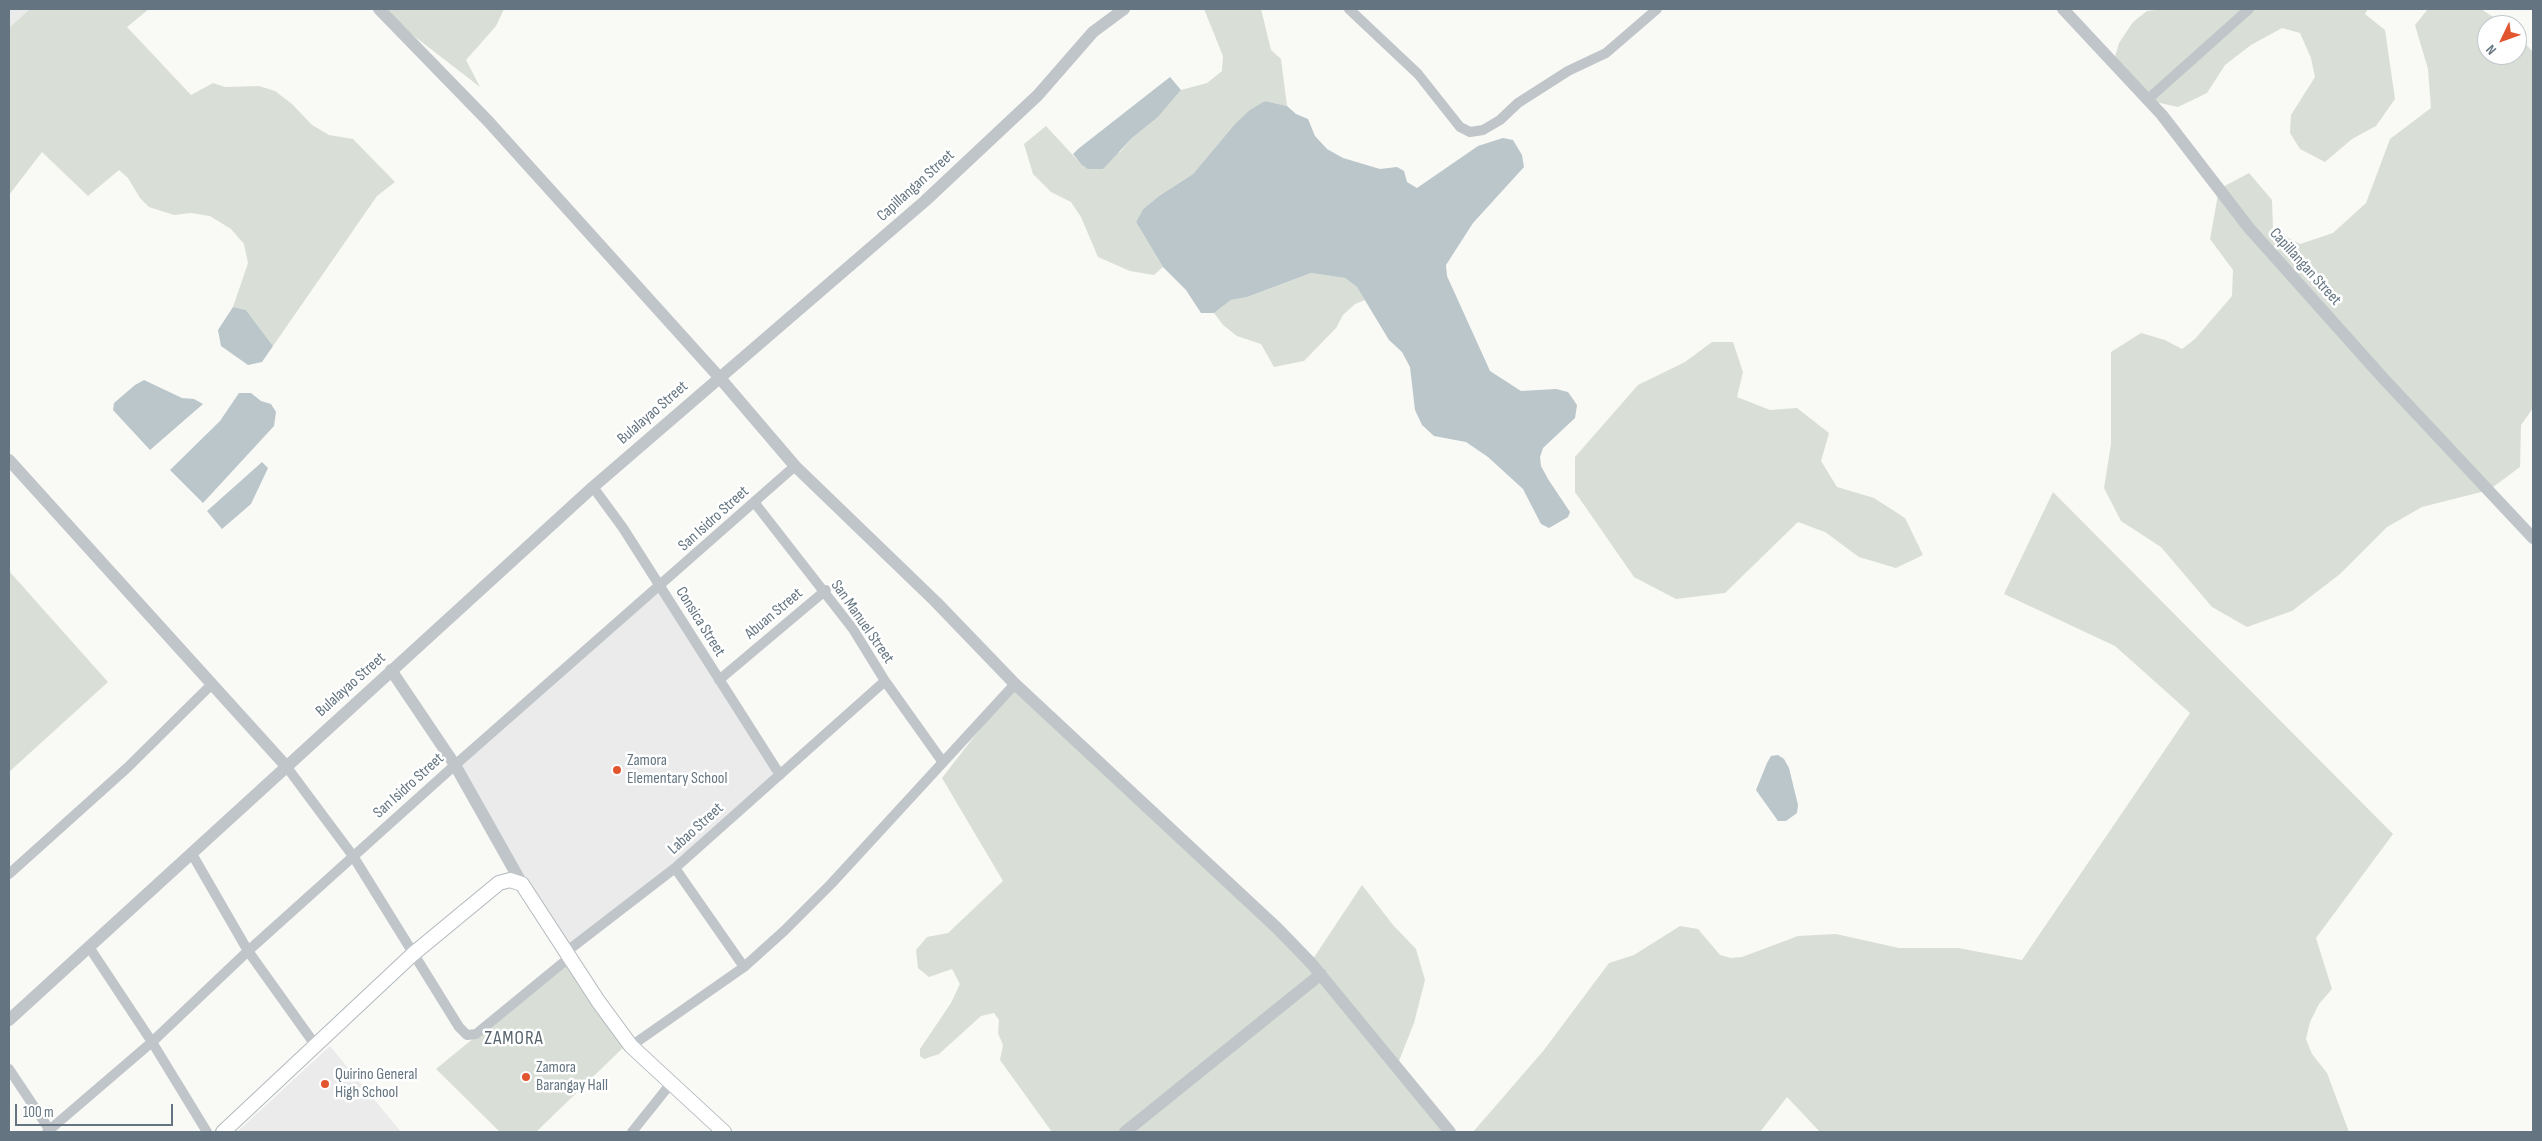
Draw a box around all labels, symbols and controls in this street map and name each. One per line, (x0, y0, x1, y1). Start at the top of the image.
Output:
north arrow (2477, 15, 2527, 65)
text: N (2482, 41, 2500, 58)
street label: Capillangan Street (873, 146, 959, 226)
street label: Capillangan Street (2265, 224, 2345, 310)
street label: Bulalayao Street (614, 377, 692, 449)
street label: San Isidro Street (675, 482, 753, 556)
street label: San Manuel Street (826, 577, 898, 667)
street label: Consica Street (671, 584, 729, 660)
street label: Abuan Street (741, 584, 807, 644)
street label: Bulalayao Street (312, 649, 390, 721)
street label: San Isidro Street (370, 749, 448, 823)
place label: Zamora Elementary School (627, 751, 727, 789)
marker: Zamora Elementary School (611, 764, 623, 776)
street label: Labao Street (664, 799, 728, 859)
district label: ZAMORA (484, 1028, 544, 1050)
place label: Zamora Barangay Hall (536, 1058, 608, 1096)
place label: Quirino General High School (335, 1065, 417, 1103)
marker: Zamora Barangay Hall (520, 1071, 532, 1083)
marker: Quirino General High School (319, 1078, 331, 1090)
scale bar (18, 1094, 175, 1126)
text: 100 m (23, 1103, 54, 1122)

